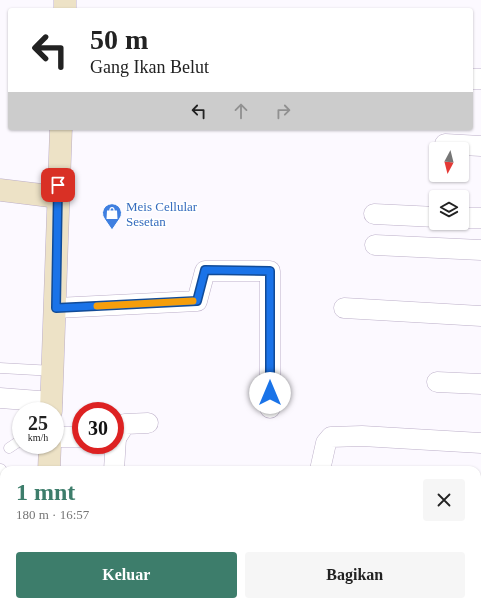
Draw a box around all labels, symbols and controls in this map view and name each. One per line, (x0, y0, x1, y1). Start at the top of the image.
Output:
icon: left (24, 24, 76, 76)
text: 50 m (90, 24, 148, 55)
text: Gang Ikan Belut (90, 57, 209, 77)
icon: left (188, 100, 210, 122)
icon: ahead (230, 100, 252, 122)
icon: right (272, 100, 294, 122)
north arrow (429, 142, 469, 182)
map controls (429, 142, 469, 230)
pin (41, 168, 75, 202)
icon: arrive (47, 174, 69, 196)
button: layers (429, 190, 469, 230)
place label: Meis Cellular Sesetan (126, 199, 198, 229)
shop icon: Meis Cellular Sesetan (101, 202, 123, 230)
position arrow (249, 372, 291, 414)
speed limit sign: 30 (72, 402, 124, 454)
text: 25 (28, 412, 48, 434)
text: km/h (28, 432, 48, 443)
text: 1 mnt (16, 479, 75, 505)
button: close (423, 479, 465, 521)
text: 180 m · 16:57 (16, 507, 89, 522)
button: Keluar (16, 552, 237, 598)
button: Bagikan (245, 552, 465, 598)

